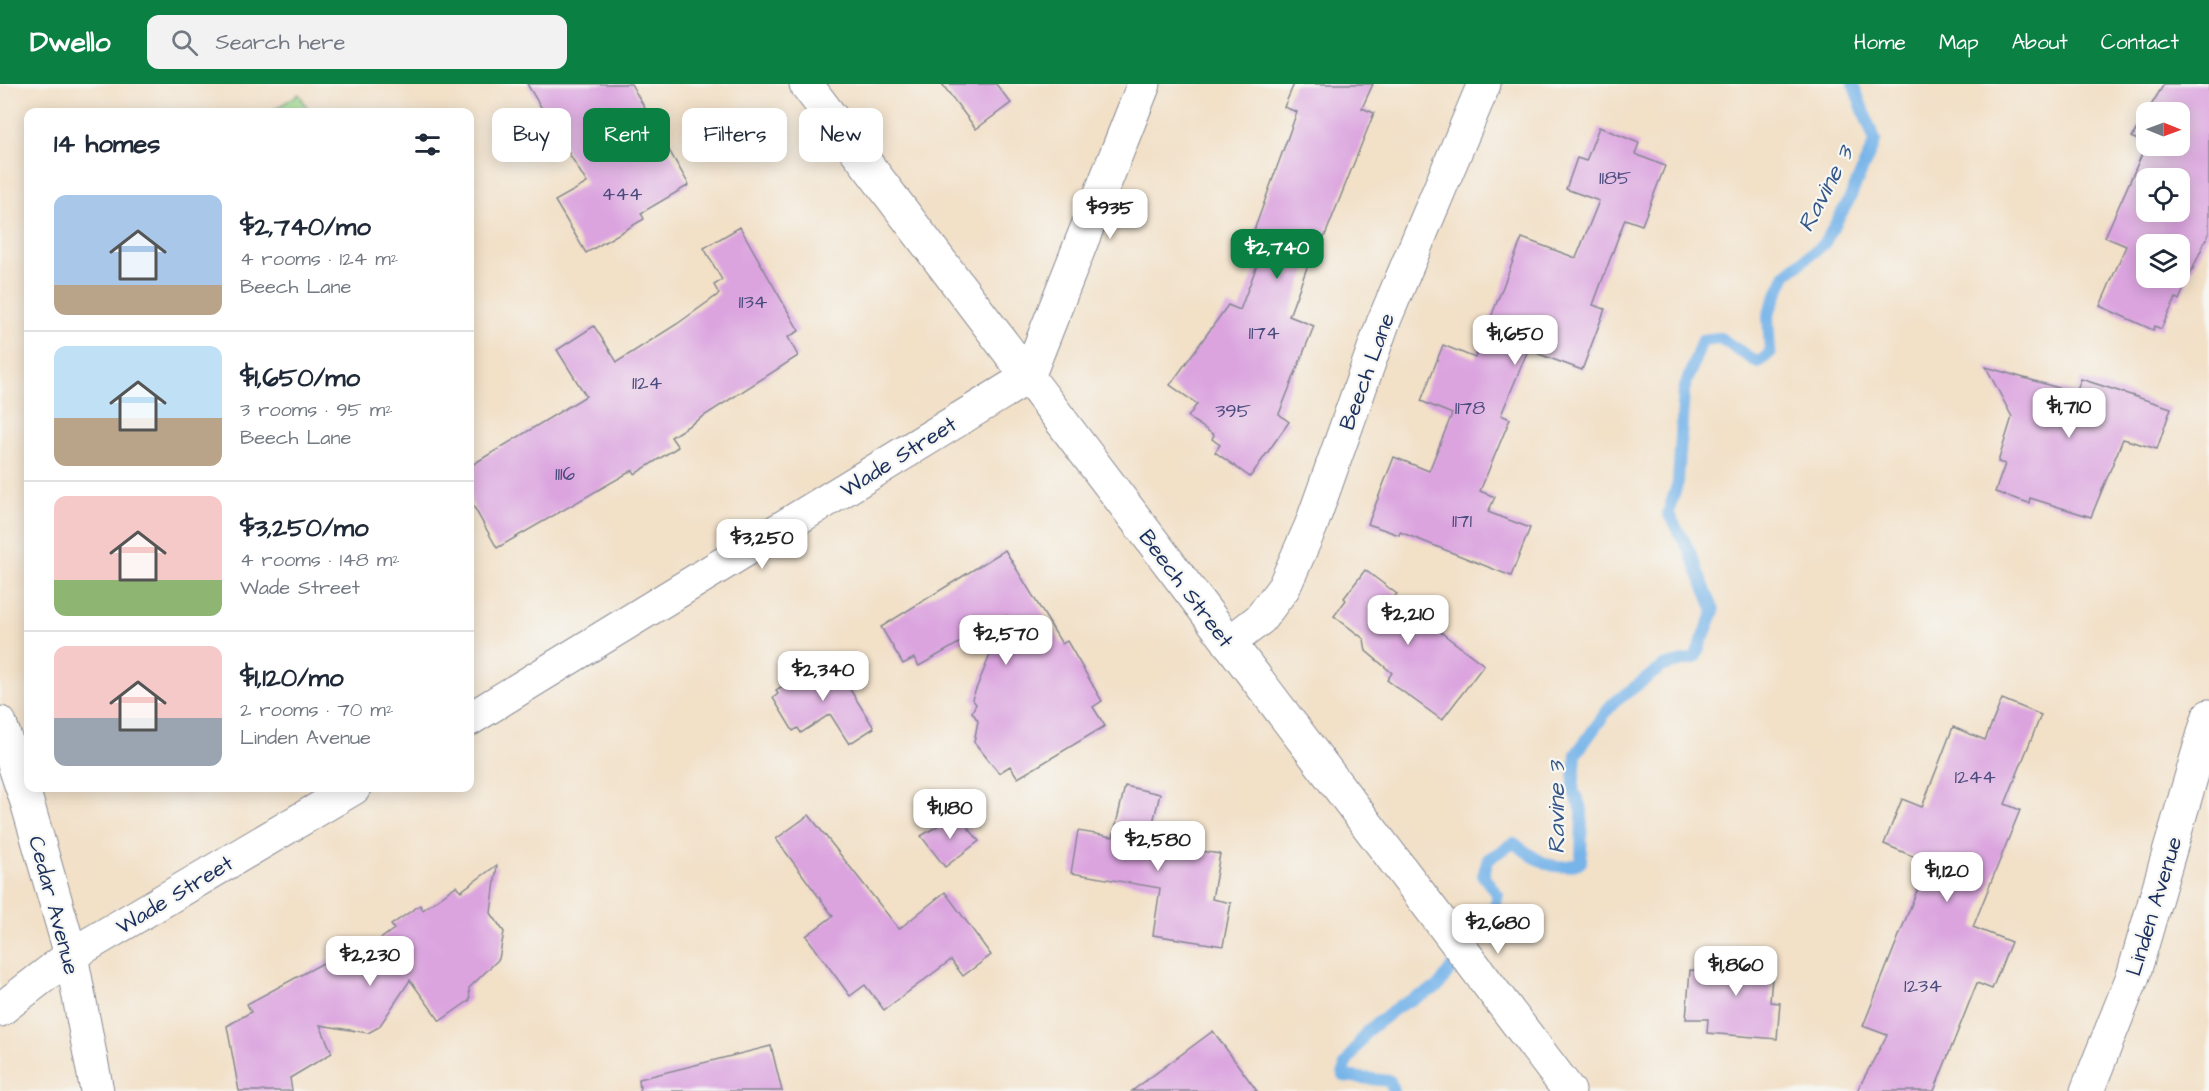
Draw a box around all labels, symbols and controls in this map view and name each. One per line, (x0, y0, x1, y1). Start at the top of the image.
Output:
search box (147, 15, 567, 69)
text: Dwello (30, 23, 111, 62)
icon: search (168, 26, 201, 59)
text: Search here (216, 27, 345, 58)
text: Home (1854, 28, 1906, 57)
text: Map (1939, 28, 1979, 57)
text: About (2012, 28, 2068, 57)
text: Contact (2101, 28, 2179, 57)
north arrow (2136, 102, 2190, 156)
map controls (2136, 102, 2190, 288)
chip: Buy (492, 108, 571, 162)
chip: Rent (583, 108, 670, 162)
chip: Filters (682, 108, 787, 162)
chip: New (799, 108, 883, 162)
text: 14 homes (54, 126, 160, 162)
icon: filters (411, 128, 444, 161)
water label: Ravine 3 (1789, 138, 1864, 238)
house number: 1185 (1599, 164, 1631, 192)
button: locate (2136, 168, 2190, 222)
house number: 444 (602, 180, 643, 208)
pin: $935 (1074, 189, 1146, 240)
text: $935 (1087, 194, 1133, 222)
text: $2,740/mo (240, 209, 371, 245)
icon: home (102, 219, 174, 291)
pin: $2,740 (1228, 229, 1326, 280)
text: $2,740 (1245, 234, 1309, 262)
button: layers (2136, 234, 2190, 288)
text: 4 rooms · 124 m² (240, 245, 398, 273)
text: Beech Lane (240, 273, 351, 301)
house number: 1134 (739, 288, 768, 316)
street label: Beech Lane (1332, 309, 1403, 434)
pin: $1,650 (1466, 315, 1564, 366)
house number: 1174 (1248, 319, 1280, 347)
text: $1,650 (1487, 320, 1543, 348)
text: $1,650/mo (240, 360, 360, 396)
house number: 1124 (632, 369, 662, 397)
icon: home (102, 370, 174, 442)
pin: $1,710 (2020, 388, 2118, 439)
text: $1,710 (2047, 393, 2091, 421)
house number: 1178 (1455, 394, 1485, 422)
text: 3 rooms · 95 m² (240, 396, 393, 424)
house number: 395 (1215, 397, 1251, 425)
street label: Wade Street (835, 409, 963, 505)
text: Beech Lane (240, 424, 351, 452)
house number: 1116 (555, 460, 576, 488)
house number: 1171 (1452, 507, 1472, 535)
text: $3,250/mo (240, 510, 369, 546)
pin: $3,250 (713, 519, 811, 570)
icon: home (102, 520, 174, 592)
street label: Beech Street (1131, 523, 1241, 655)
text: $3,250 (730, 524, 794, 552)
text: 4 rooms · 148 m² (240, 546, 400, 574)
text: Wade Street (240, 574, 360, 602)
pin: $2,210 (1359, 595, 1457, 646)
text: $2,210 (1382, 600, 1434, 628)
pin: $2,570 (957, 615, 1055, 666)
text: $2,570 (973, 620, 1039, 648)
pin: $2,340 (774, 651, 872, 702)
text: $2,340 (792, 656, 854, 684)
text: $1,120/mo (240, 660, 344, 696)
icon: home (102, 670, 174, 742)
text: 2 rooms · 70 m² (240, 696, 393, 724)
text: Linden Avenue (240, 724, 371, 752)
water label: Ravine 3 (1540, 759, 1574, 854)
house number: 1244 (1954, 763, 1996, 791)
pin: $1,180 (901, 789, 999, 840)
text: $1,180 (927, 794, 973, 822)
pin: $2,580 (1109, 821, 1207, 872)
text: $2,580 (1125, 826, 1191, 854)
street label: Cedar Avenue (20, 833, 87, 978)
street label: Linden Avenue (2119, 833, 2190, 980)
street label: Wade Street (110, 848, 239, 942)
pin: $1,120 (1898, 852, 1996, 903)
text: $1,120 (1925, 857, 1969, 885)
pin: $2,680 (1449, 904, 1547, 955)
text: $2,680 (1466, 909, 1530, 937)
pin: $2,230 (321, 936, 419, 987)
text: $2,230 (340, 941, 400, 969)
pin: $1,860 (1687, 946, 1785, 997)
text: $1,860 (1708, 951, 1764, 979)
house number: 1234 (1904, 972, 1942, 1000)

